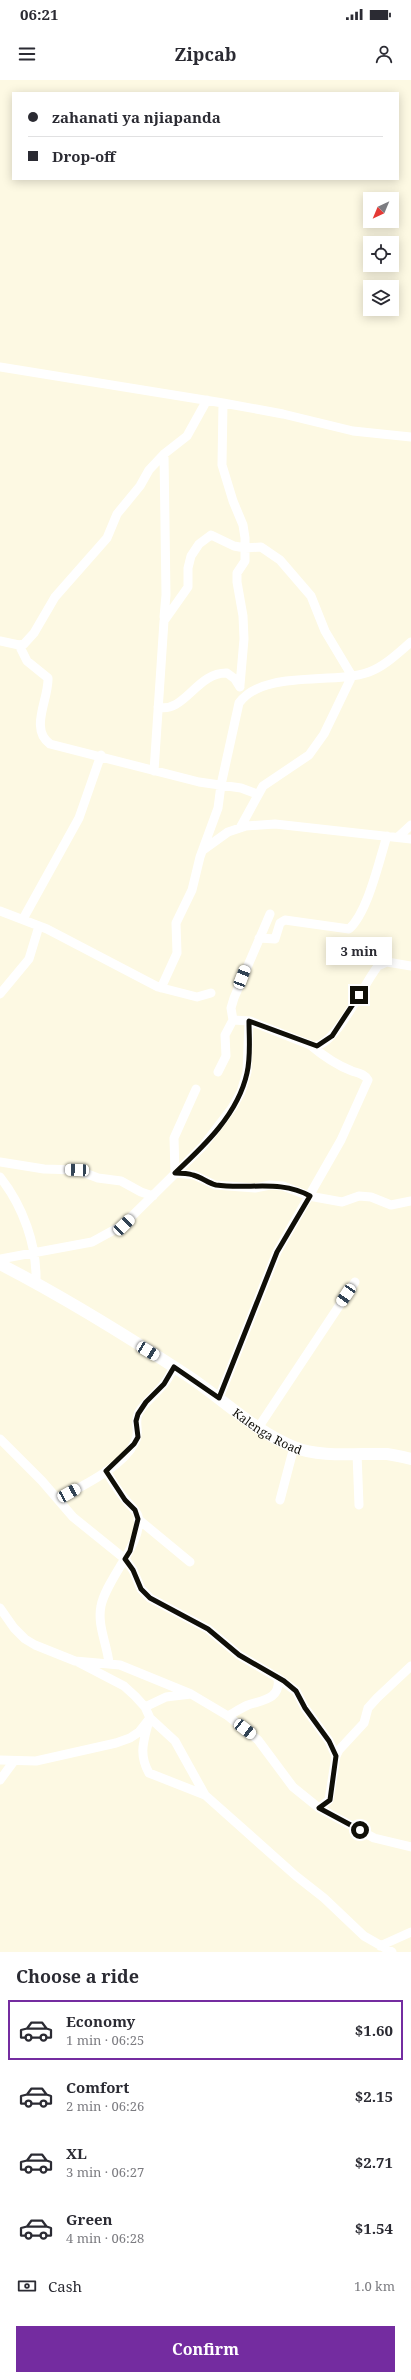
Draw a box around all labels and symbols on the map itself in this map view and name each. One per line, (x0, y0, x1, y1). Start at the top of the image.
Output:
north arrow (363, 192, 399, 228)
callout: 3 min (326, 937, 392, 965)
car (232, 964, 252, 990)
route end (350, 986, 368, 1004)
car (65, 1164, 89, 1176)
car (111, 1212, 137, 1238)
car (334, 1282, 358, 1308)
car (135, 1340, 161, 1362)
street label: Kalenga Road (229, 1404, 305, 1458)
car (56, 1482, 82, 1504)
car (232, 1717, 258, 1741)
route start (351, 1821, 369, 1839)

